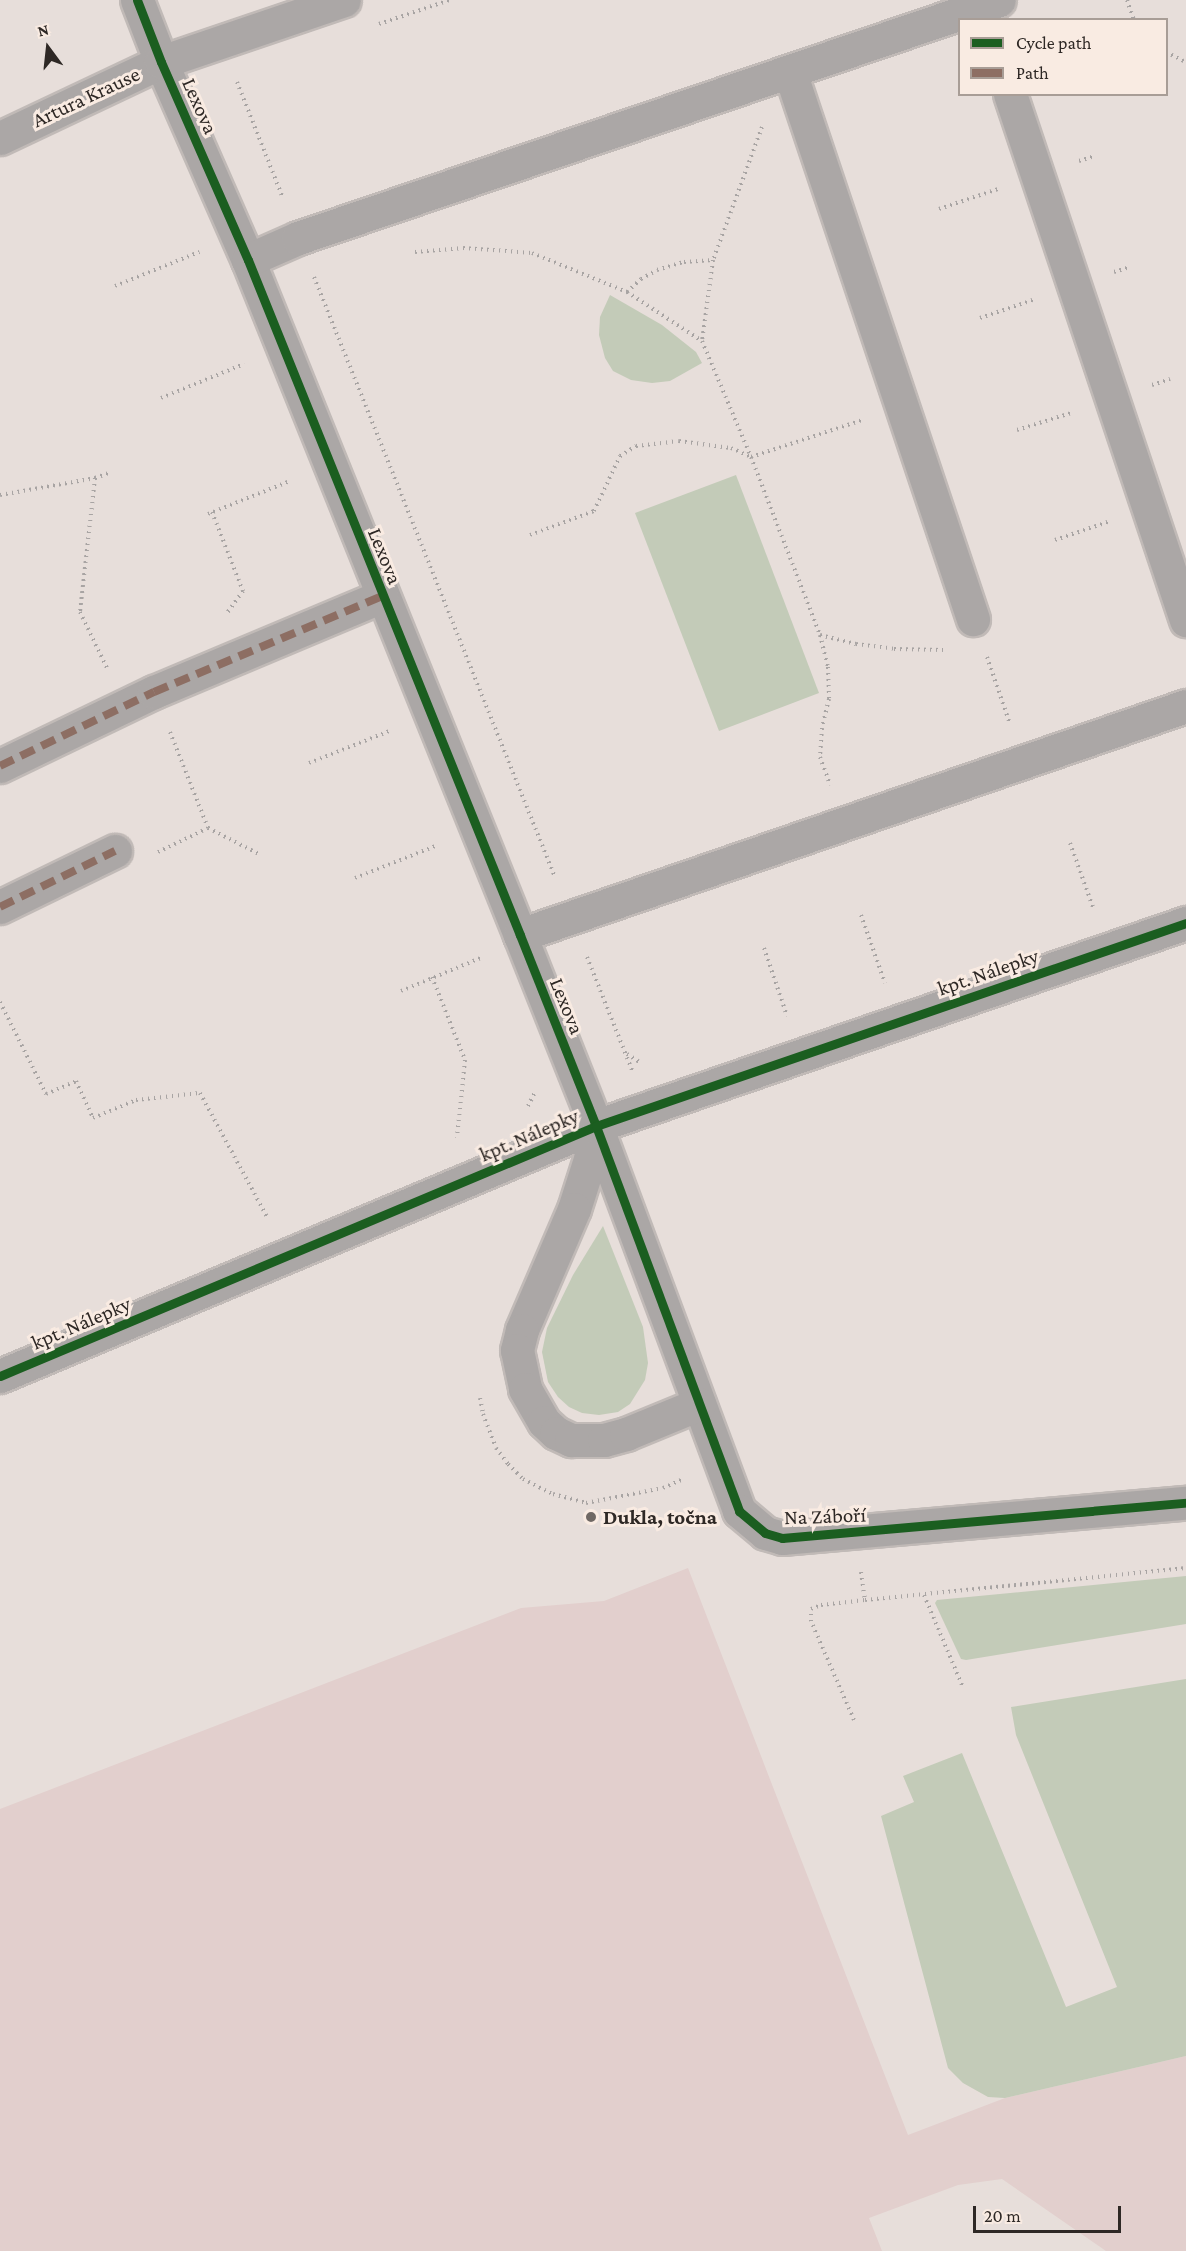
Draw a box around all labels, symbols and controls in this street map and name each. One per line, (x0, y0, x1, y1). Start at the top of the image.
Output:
north arrow (18, 18, 78, 78)
legend (958, 18, 1168, 96)
text: N (36, 21, 51, 40)
text: Cycle path (1016, 33, 1091, 53)
street label: Artura Krause (28, 61, 144, 133)
text: Path (1016, 63, 1049, 83)
street label: Lexova (177, 74, 223, 138)
street label: Lexova (362, 524, 408, 588)
street label: kpt. Nálepky (934, 943, 1042, 1001)
street label: Lexova (544, 974, 590, 1038)
street label: kpt. Nálepky (476, 1103, 582, 1167)
street label: kpt. Nálepky (28, 1291, 134, 1355)
street label: Na Záboří (784, 1502, 866, 1530)
place label: Dukla, točna (603, 1504, 717, 1530)
marker: Dukla, točna (584, 1510, 598, 1524)
scale bar (976, 2194, 1124, 2232)
text: 20 m (984, 2206, 1021, 2226)

